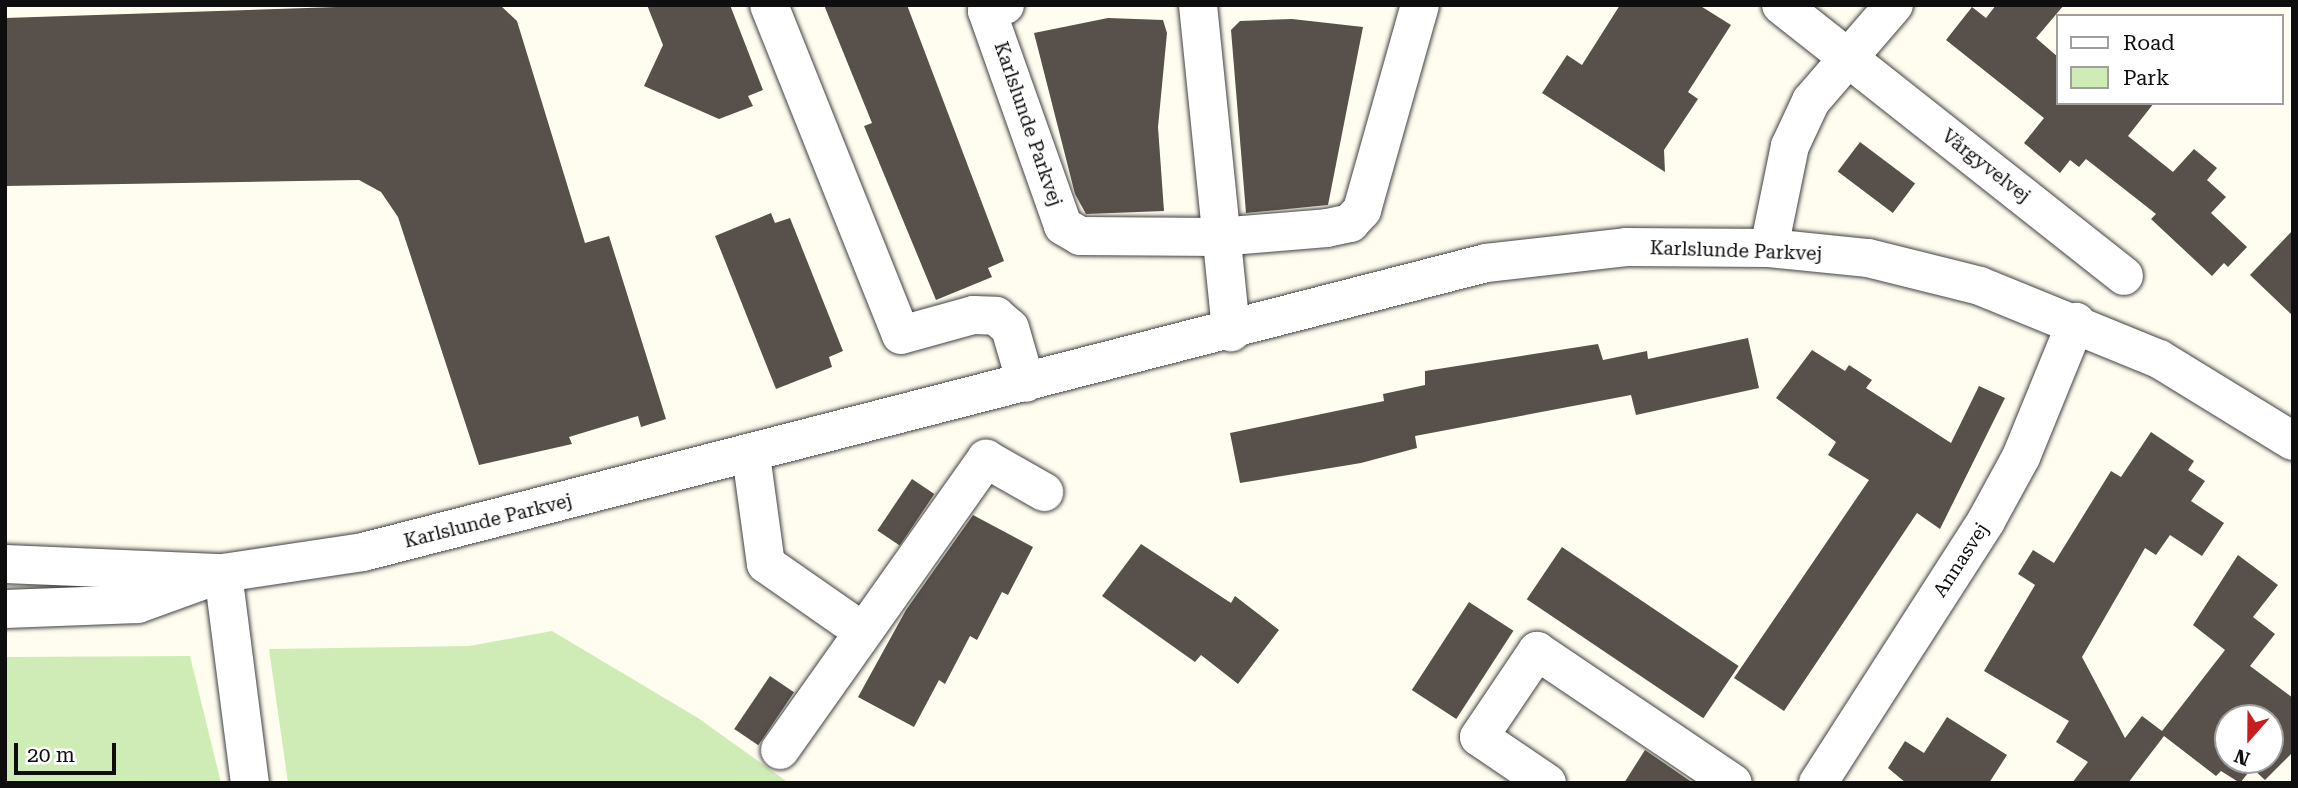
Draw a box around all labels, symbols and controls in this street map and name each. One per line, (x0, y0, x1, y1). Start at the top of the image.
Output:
legend (2056, 14, 2284, 105)
text: Road (2123, 31, 2175, 55)
street label: Karlslunde Parkvej (989, 39, 1067, 209)
text: Park (2123, 66, 2169, 90)
street label: Vårgyvelvej (1937, 124, 2035, 208)
street label: Karlslunde Parkvej (1649, 237, 1823, 265)
street label: Karlslunde Parkvej (402, 489, 574, 553)
street label: Annasvej (1929, 519, 1993, 601)
north arrow (2214, 704, 2284, 774)
scale bar (18, 728, 119, 772)
text: 20 m (27, 743, 75, 767)
text: N (2231, 744, 2253, 771)

